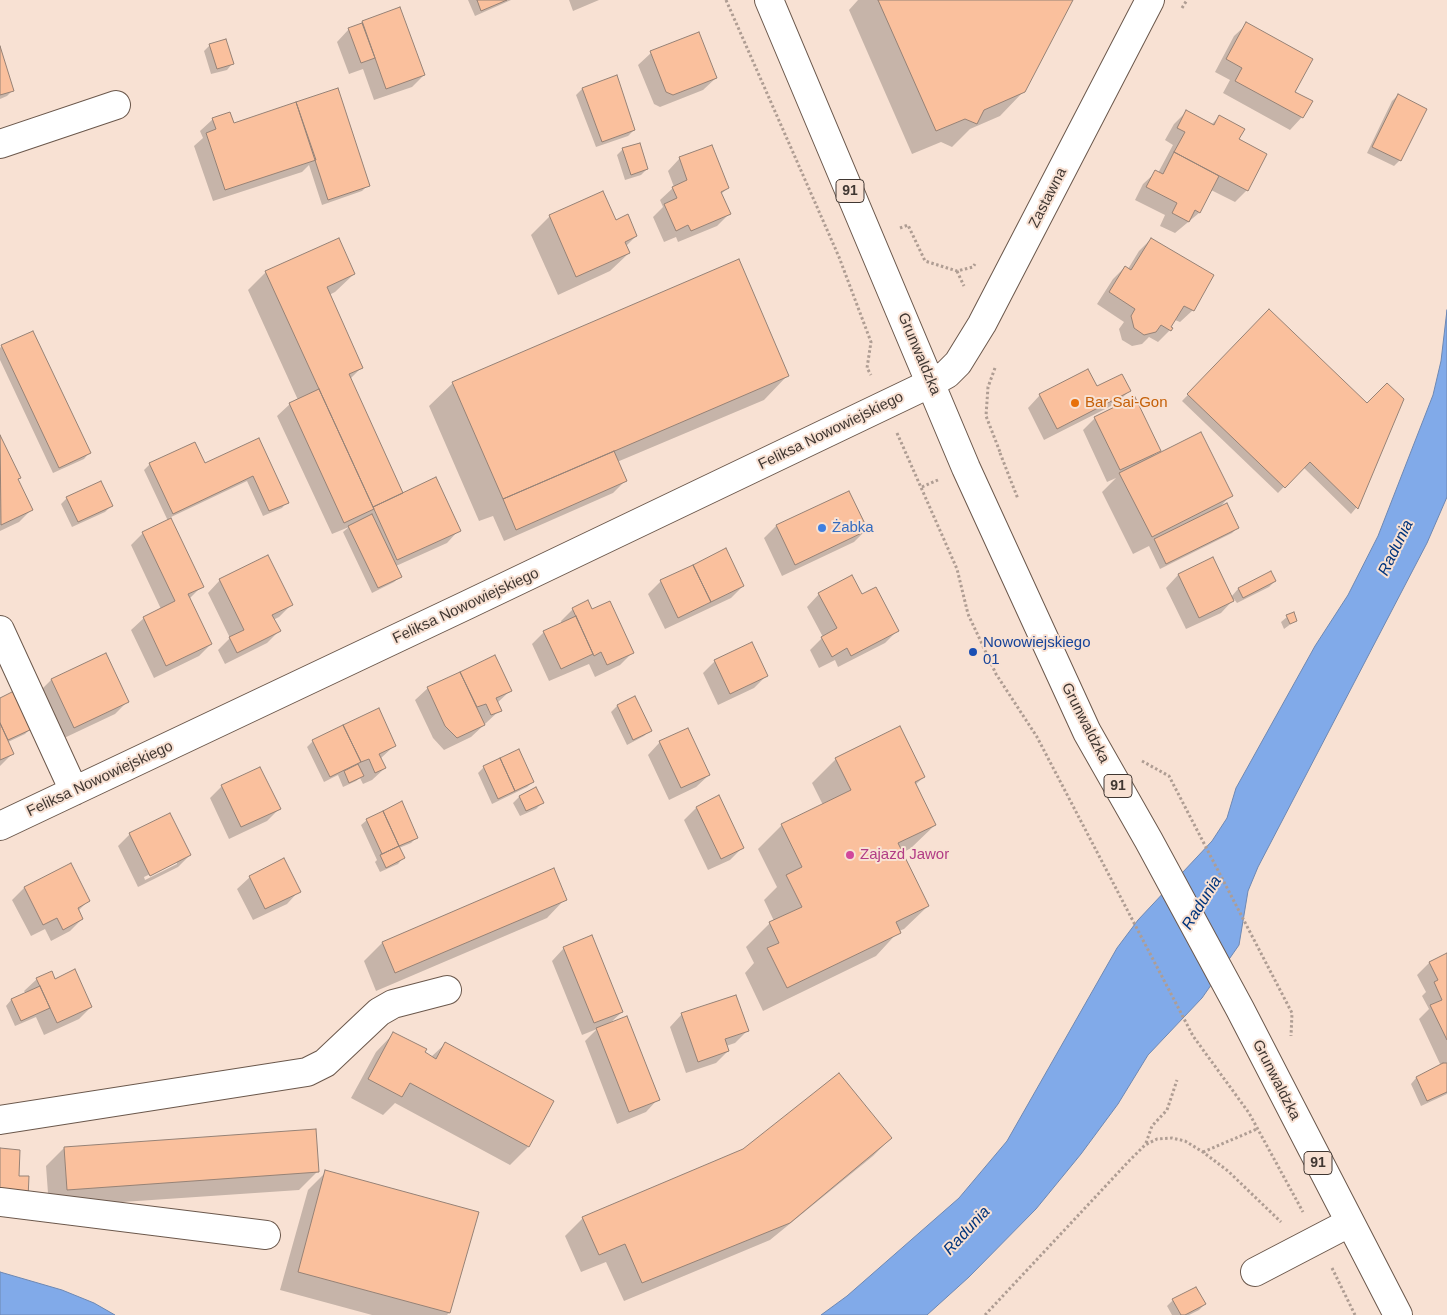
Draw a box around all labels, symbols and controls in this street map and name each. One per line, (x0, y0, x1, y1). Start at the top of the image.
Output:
street label: Zastawna (1025, 165, 1071, 231)
road number: 91 (836, 180, 864, 202)
street label: Grunwaldzka (894, 310, 944, 398)
street label: Feliksa Nowowiejskiego (755, 388, 907, 474)
place label: Bar Sai-Gon (1085, 394, 1168, 412)
marker: Bar Sai-Gon (1069, 397, 1081, 409)
water label: Radunia (1374, 517, 1418, 579)
place label: Żabka (832, 519, 874, 537)
marker: Żabka (816, 522, 828, 534)
street label: Feliksa Nowowiejskiego (390, 564, 542, 648)
place label: Nowowiejskiego 01 (983, 634, 1091, 669)
marker: Nowowiejskiego 01 (967, 646, 979, 658)
street label: Grunwaldzka (1057, 680, 1113, 766)
street label: Feliksa Nowowiejskiego (24, 737, 176, 821)
road number: 91 (1104, 774, 1132, 798)
place label: Zajazd Jawor (860, 846, 949, 864)
marker: Zajazd Jawor (844, 849, 856, 861)
water label: Radunia (1178, 873, 1226, 933)
street label: Grunwaldzka (1248, 1037, 1304, 1123)
road number: 91 (1304, 1152, 1332, 1174)
water label: Radunia (940, 1203, 994, 1259)

